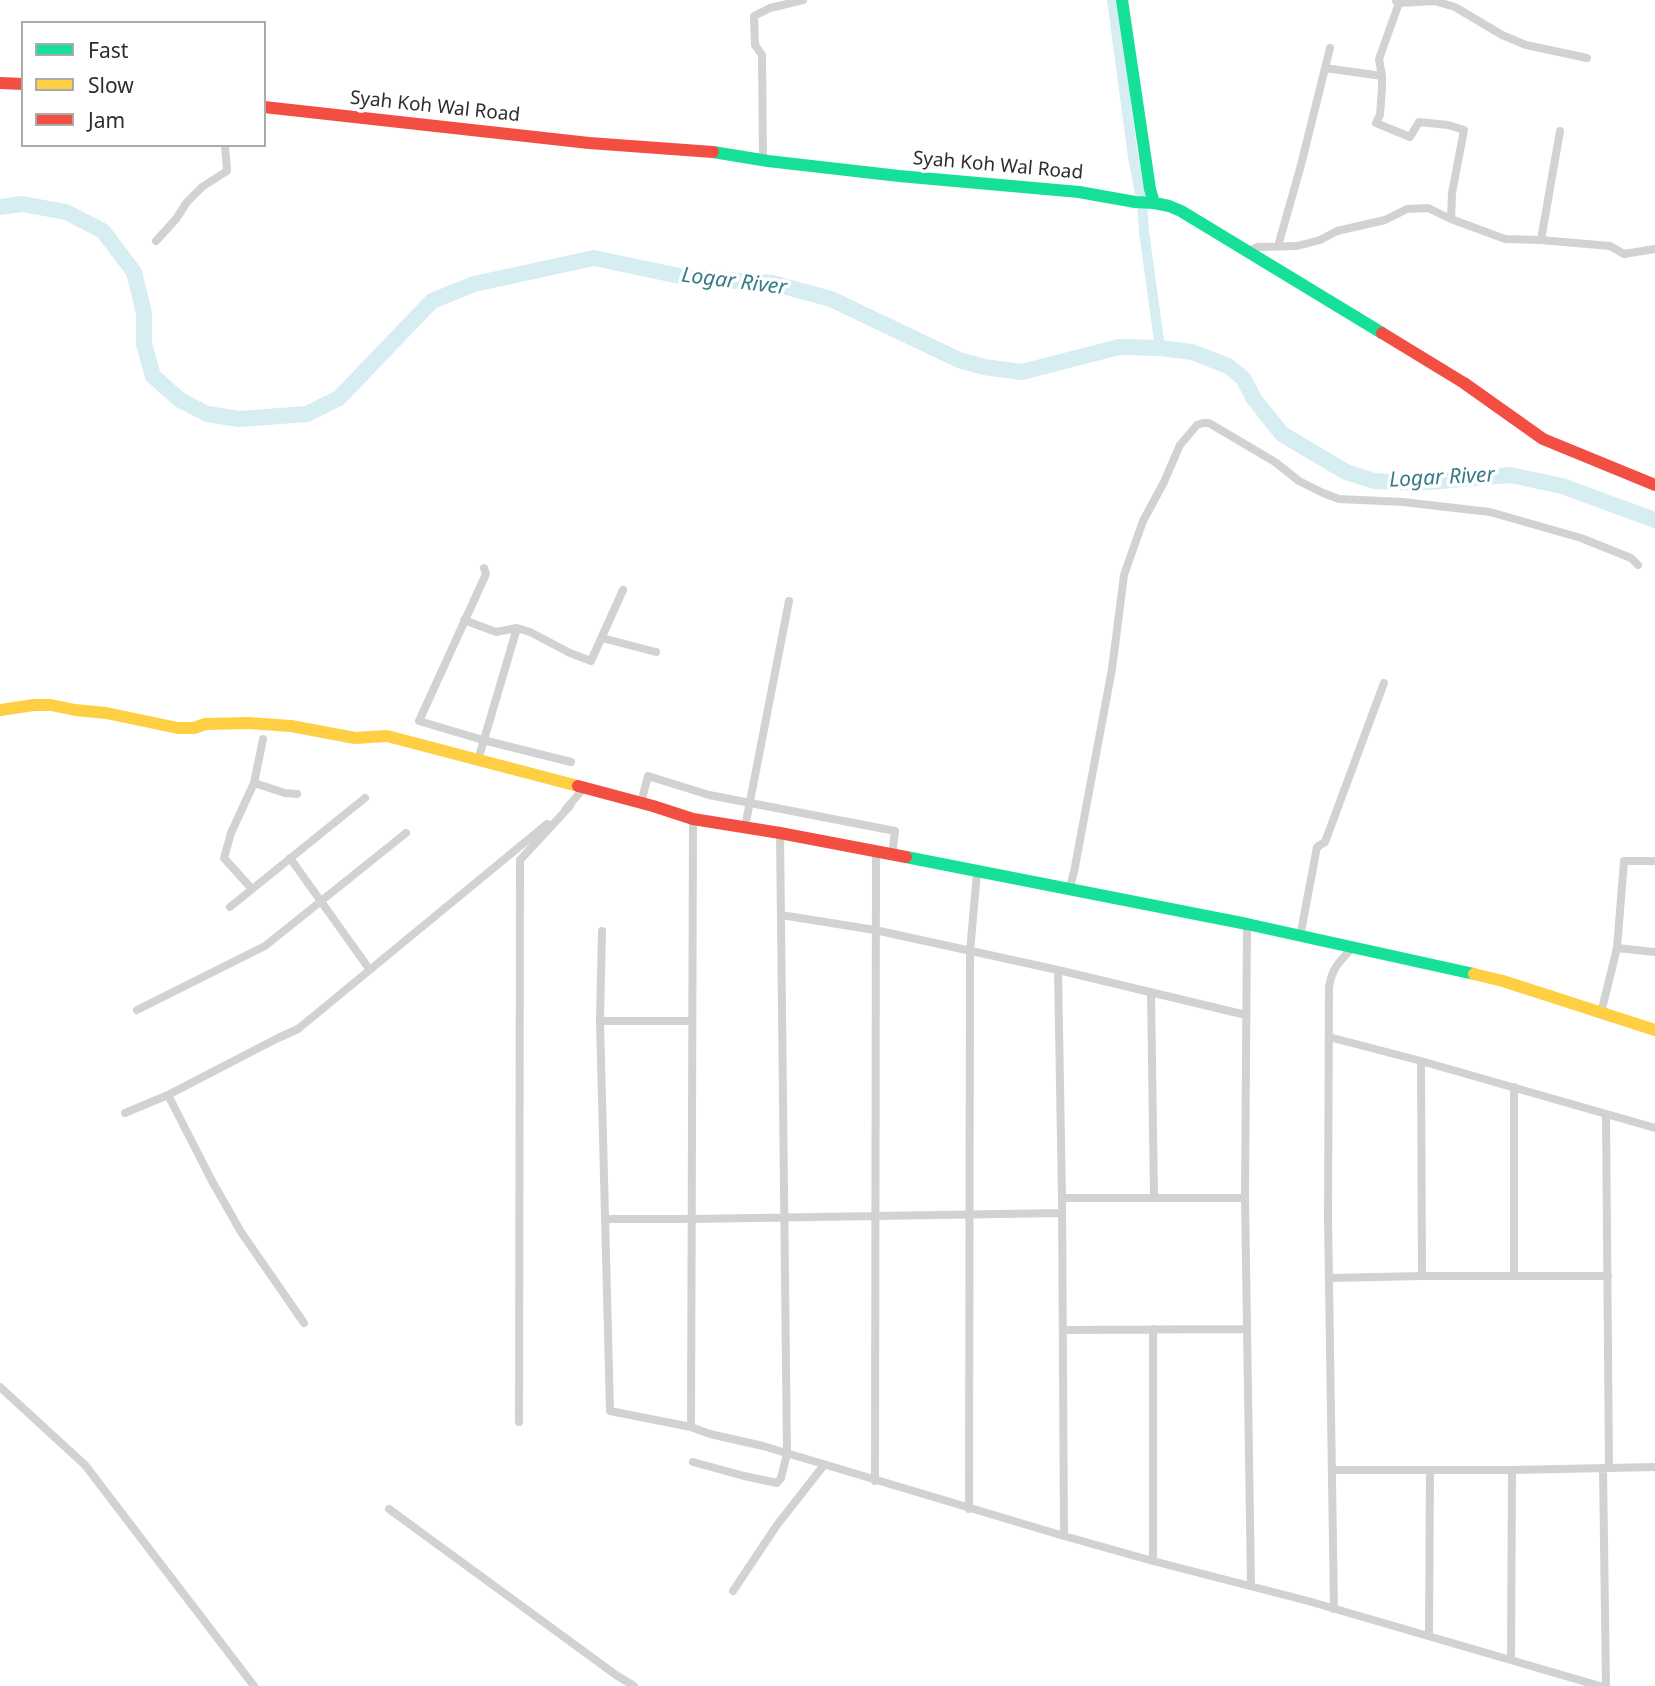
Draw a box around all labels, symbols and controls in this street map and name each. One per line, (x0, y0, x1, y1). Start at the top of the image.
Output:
legend (21, 21, 266, 147)
text: Fast (88, 36, 128, 64)
text: Slow (88, 71, 134, 99)
street label: Syah Koh Wal Road (349, 87, 521, 127)
text: Jam (88, 106, 125, 134)
street label: Syah Koh Wal Road (912, 147, 1084, 185)
water label: Logar River (680, 263, 788, 301)
water label: Logar River (1388, 463, 1496, 493)

